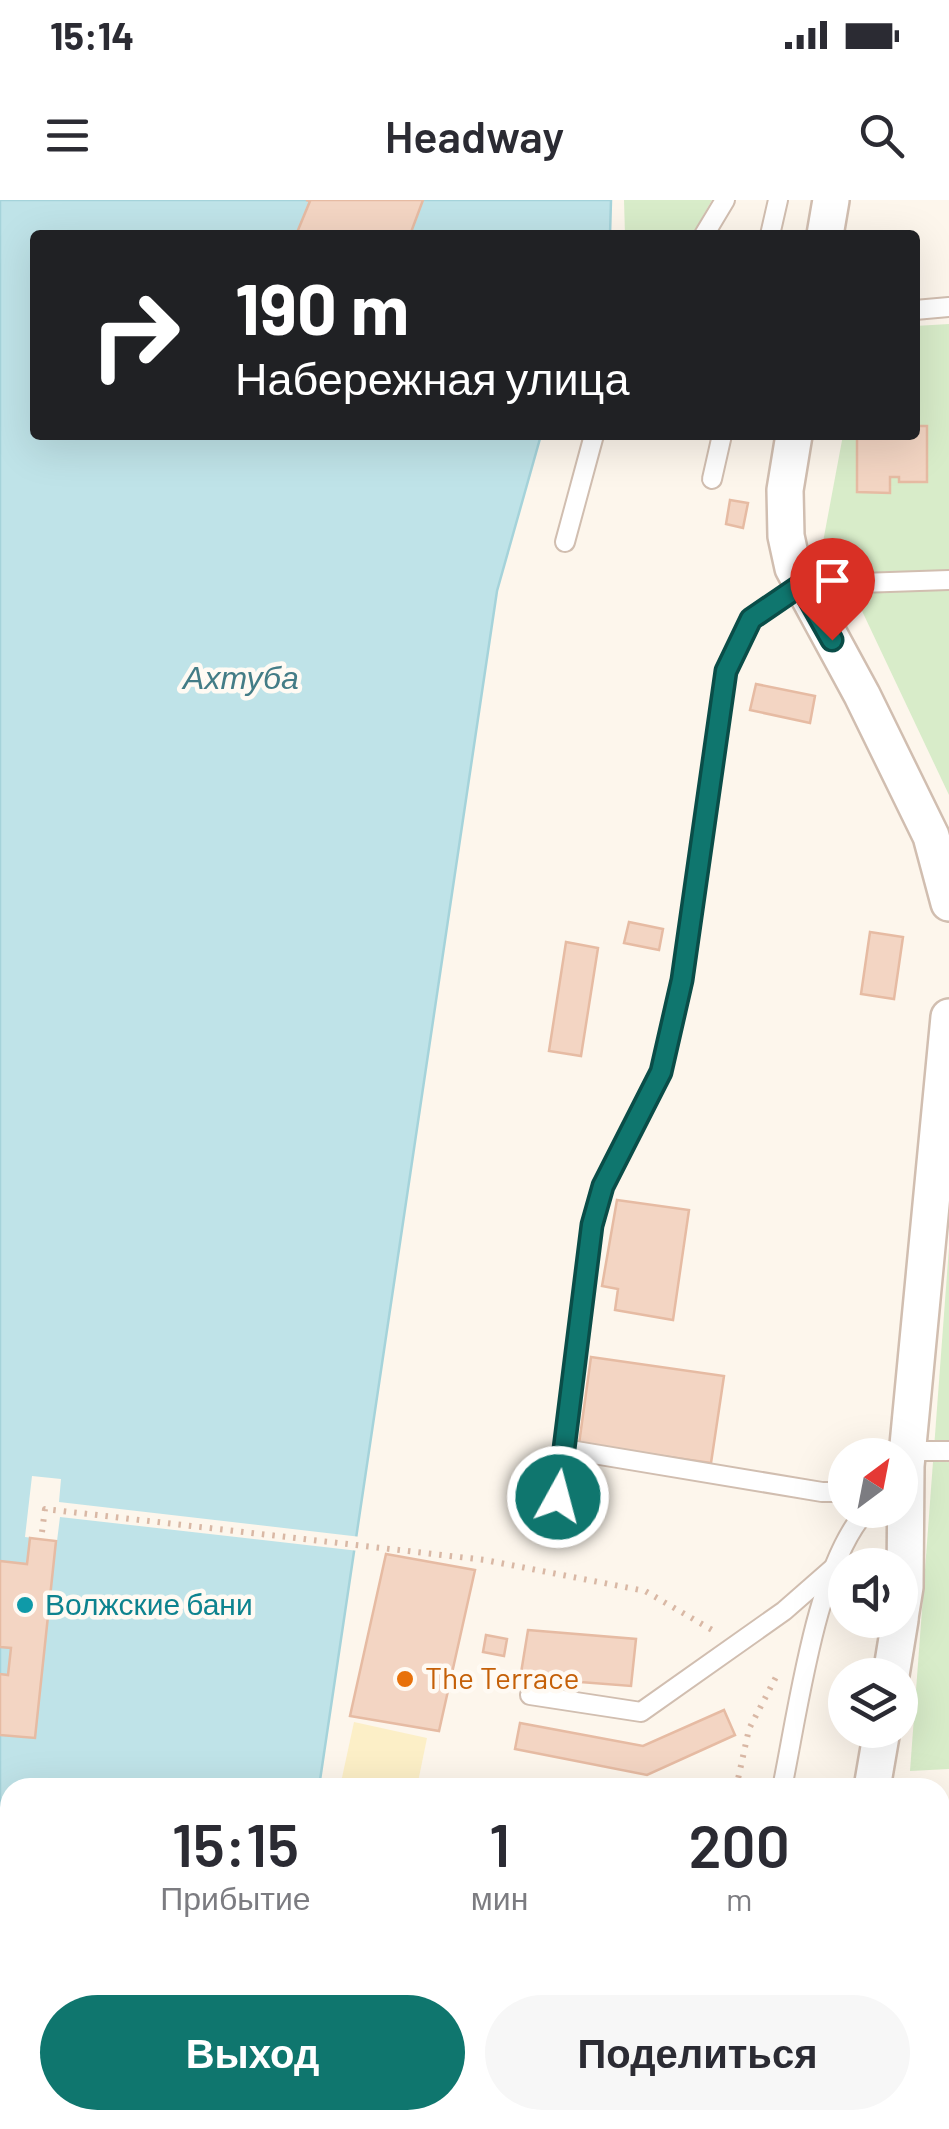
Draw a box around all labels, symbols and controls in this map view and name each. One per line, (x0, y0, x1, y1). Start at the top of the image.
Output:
text: 15:14 (50, 12, 134, 58)
icon: menu (40, 108, 95, 163)
text: Headway (385, 108, 564, 162)
icon: search (854, 108, 909, 163)
text: 190 m (235, 265, 409, 349)
icon: right (70, 270, 200, 400)
text: Набережная улица (235, 350, 629, 404)
pin (790, 538, 875, 641)
icon: arrive (805, 553, 860, 608)
water label: Ахтуба (181, 657, 299, 696)
north arrow (828, 1438, 918, 1528)
map controls (828, 1438, 918, 1748)
position arrow (506, 1445, 610, 1549)
button: sound (828, 1548, 918, 1638)
place label: Волжские бани (45, 1585, 253, 1621)
marker: Волжские бани (14, 1594, 36, 1616)
button: layers (828, 1658, 918, 1748)
place label: The Terrace (425, 1659, 580, 1695)
marker: The Terrace (394, 1668, 416, 1690)
text: 15:15 (172, 1807, 299, 1879)
text: 1 (489, 1807, 510, 1879)
text: 200 (689, 1808, 790, 1880)
text: Прибытие (160, 1878, 311, 1916)
text: мин (471, 1878, 528, 1916)
text: m (726, 1879, 752, 1917)
button: Выход (40, 1995, 465, 2110)
button: Поделиться (485, 1995, 910, 2110)

